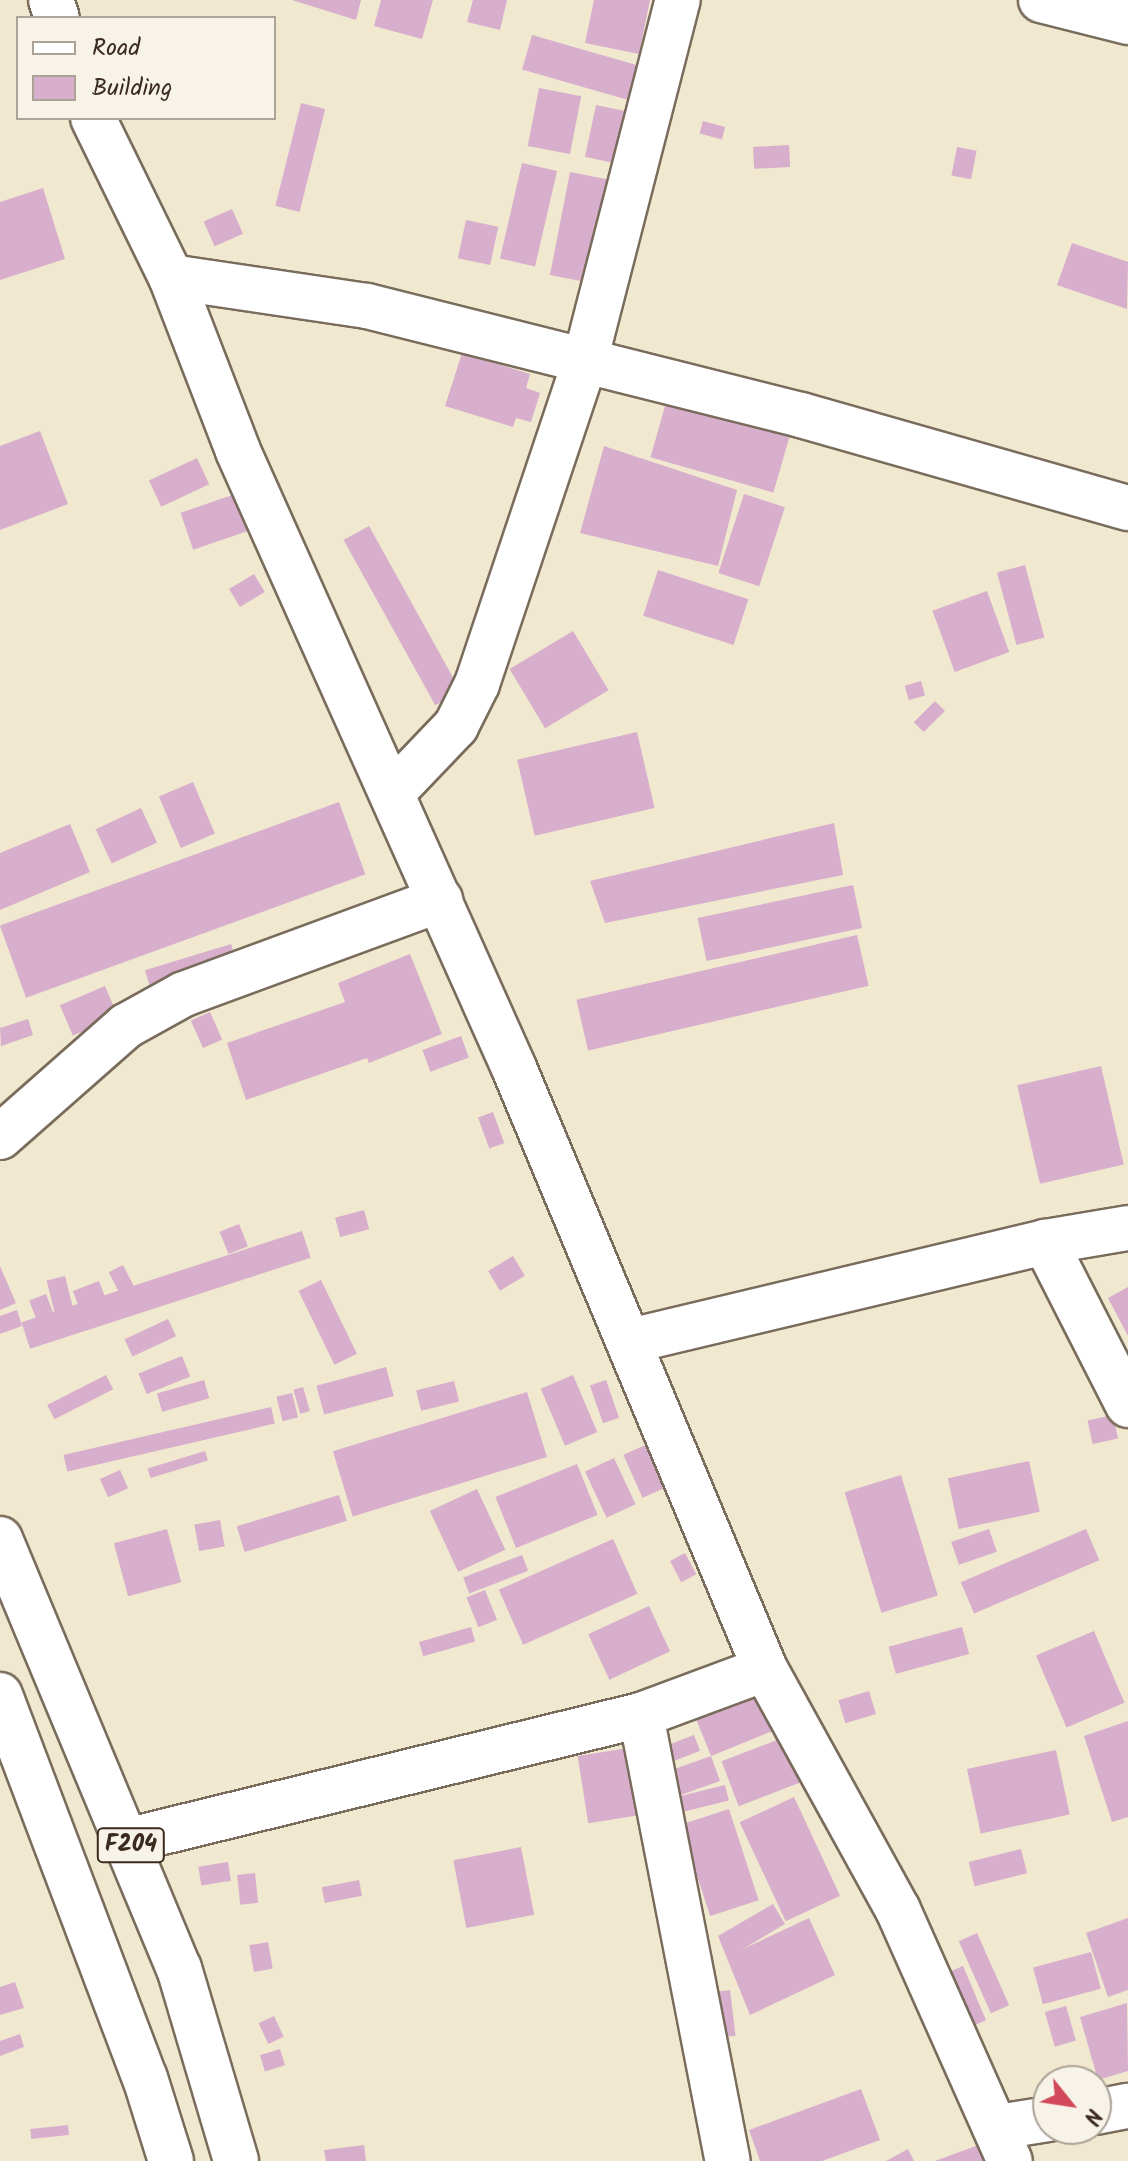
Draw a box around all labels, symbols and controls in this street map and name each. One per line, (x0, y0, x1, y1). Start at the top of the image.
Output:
legend (16, 16, 276, 120)
text: Road (92, 29, 140, 68)
text: Building (92, 69, 172, 108)
road number: F204 (95, 1825, 167, 1865)
north arrow (1032, 2065, 1112, 2145)
text: N (1073, 2101, 1110, 2131)

